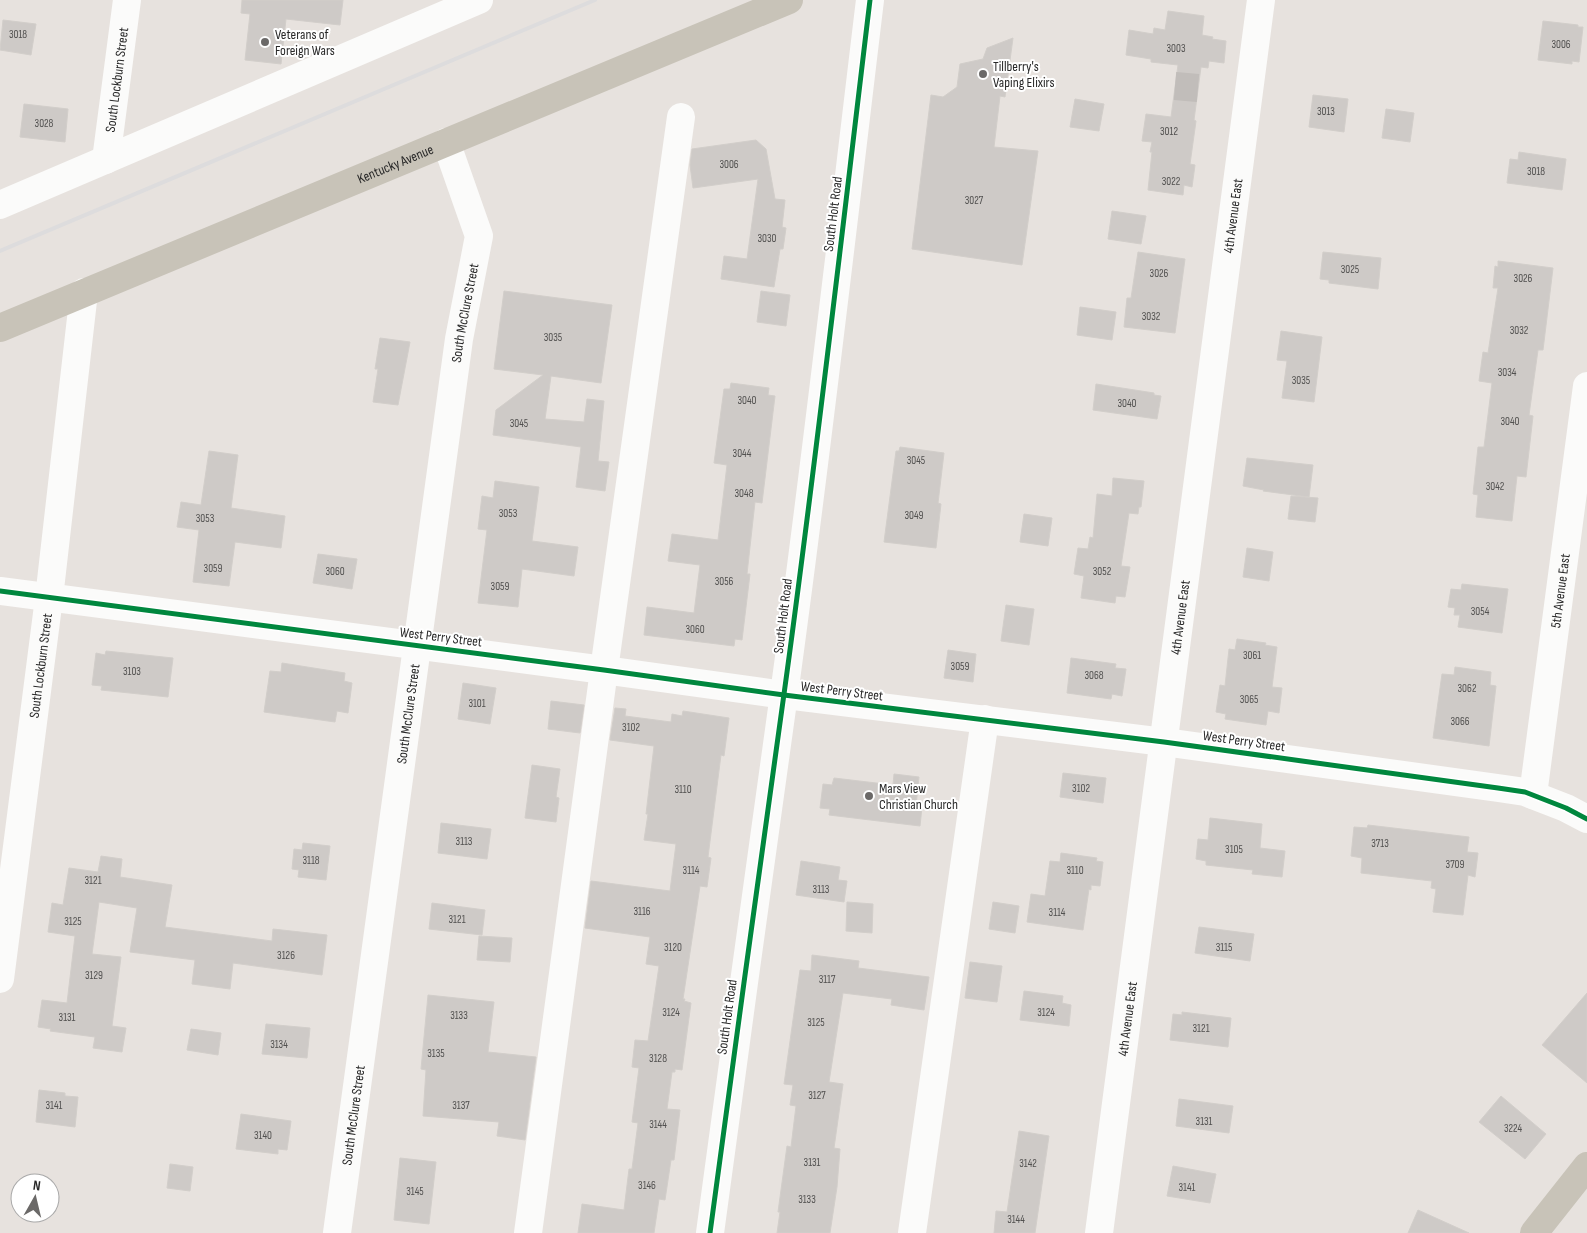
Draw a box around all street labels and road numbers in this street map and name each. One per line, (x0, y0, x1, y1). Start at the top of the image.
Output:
street label: South Lockburn Street (101, 26, 132, 133)
street label: Kentucky Avenue (355, 140, 436, 187)
street label: South Holt Road (820, 175, 846, 253)
street label: 4th Avenue East (1219, 177, 1246, 254)
street label: South McClure Street (447, 262, 482, 364)
street label: 5th Avenue East (1547, 553, 1573, 629)
street label: South Holt Road (770, 577, 796, 655)
street label: 4th Avenue East (1167, 579, 1193, 656)
street label: South Lockburn Street (25, 612, 55, 719)
street label: West Perry Street (399, 624, 483, 650)
street label: South McClure Street (393, 663, 423, 765)
street label: West Perry Street (800, 678, 884, 704)
street label: West Perry Street (1202, 727, 1286, 755)
street label: South Holt Road (713, 978, 741, 1056)
street label: 4th Avenue East (1114, 980, 1140, 1057)
street label: South McClure Street (338, 1064, 368, 1166)

